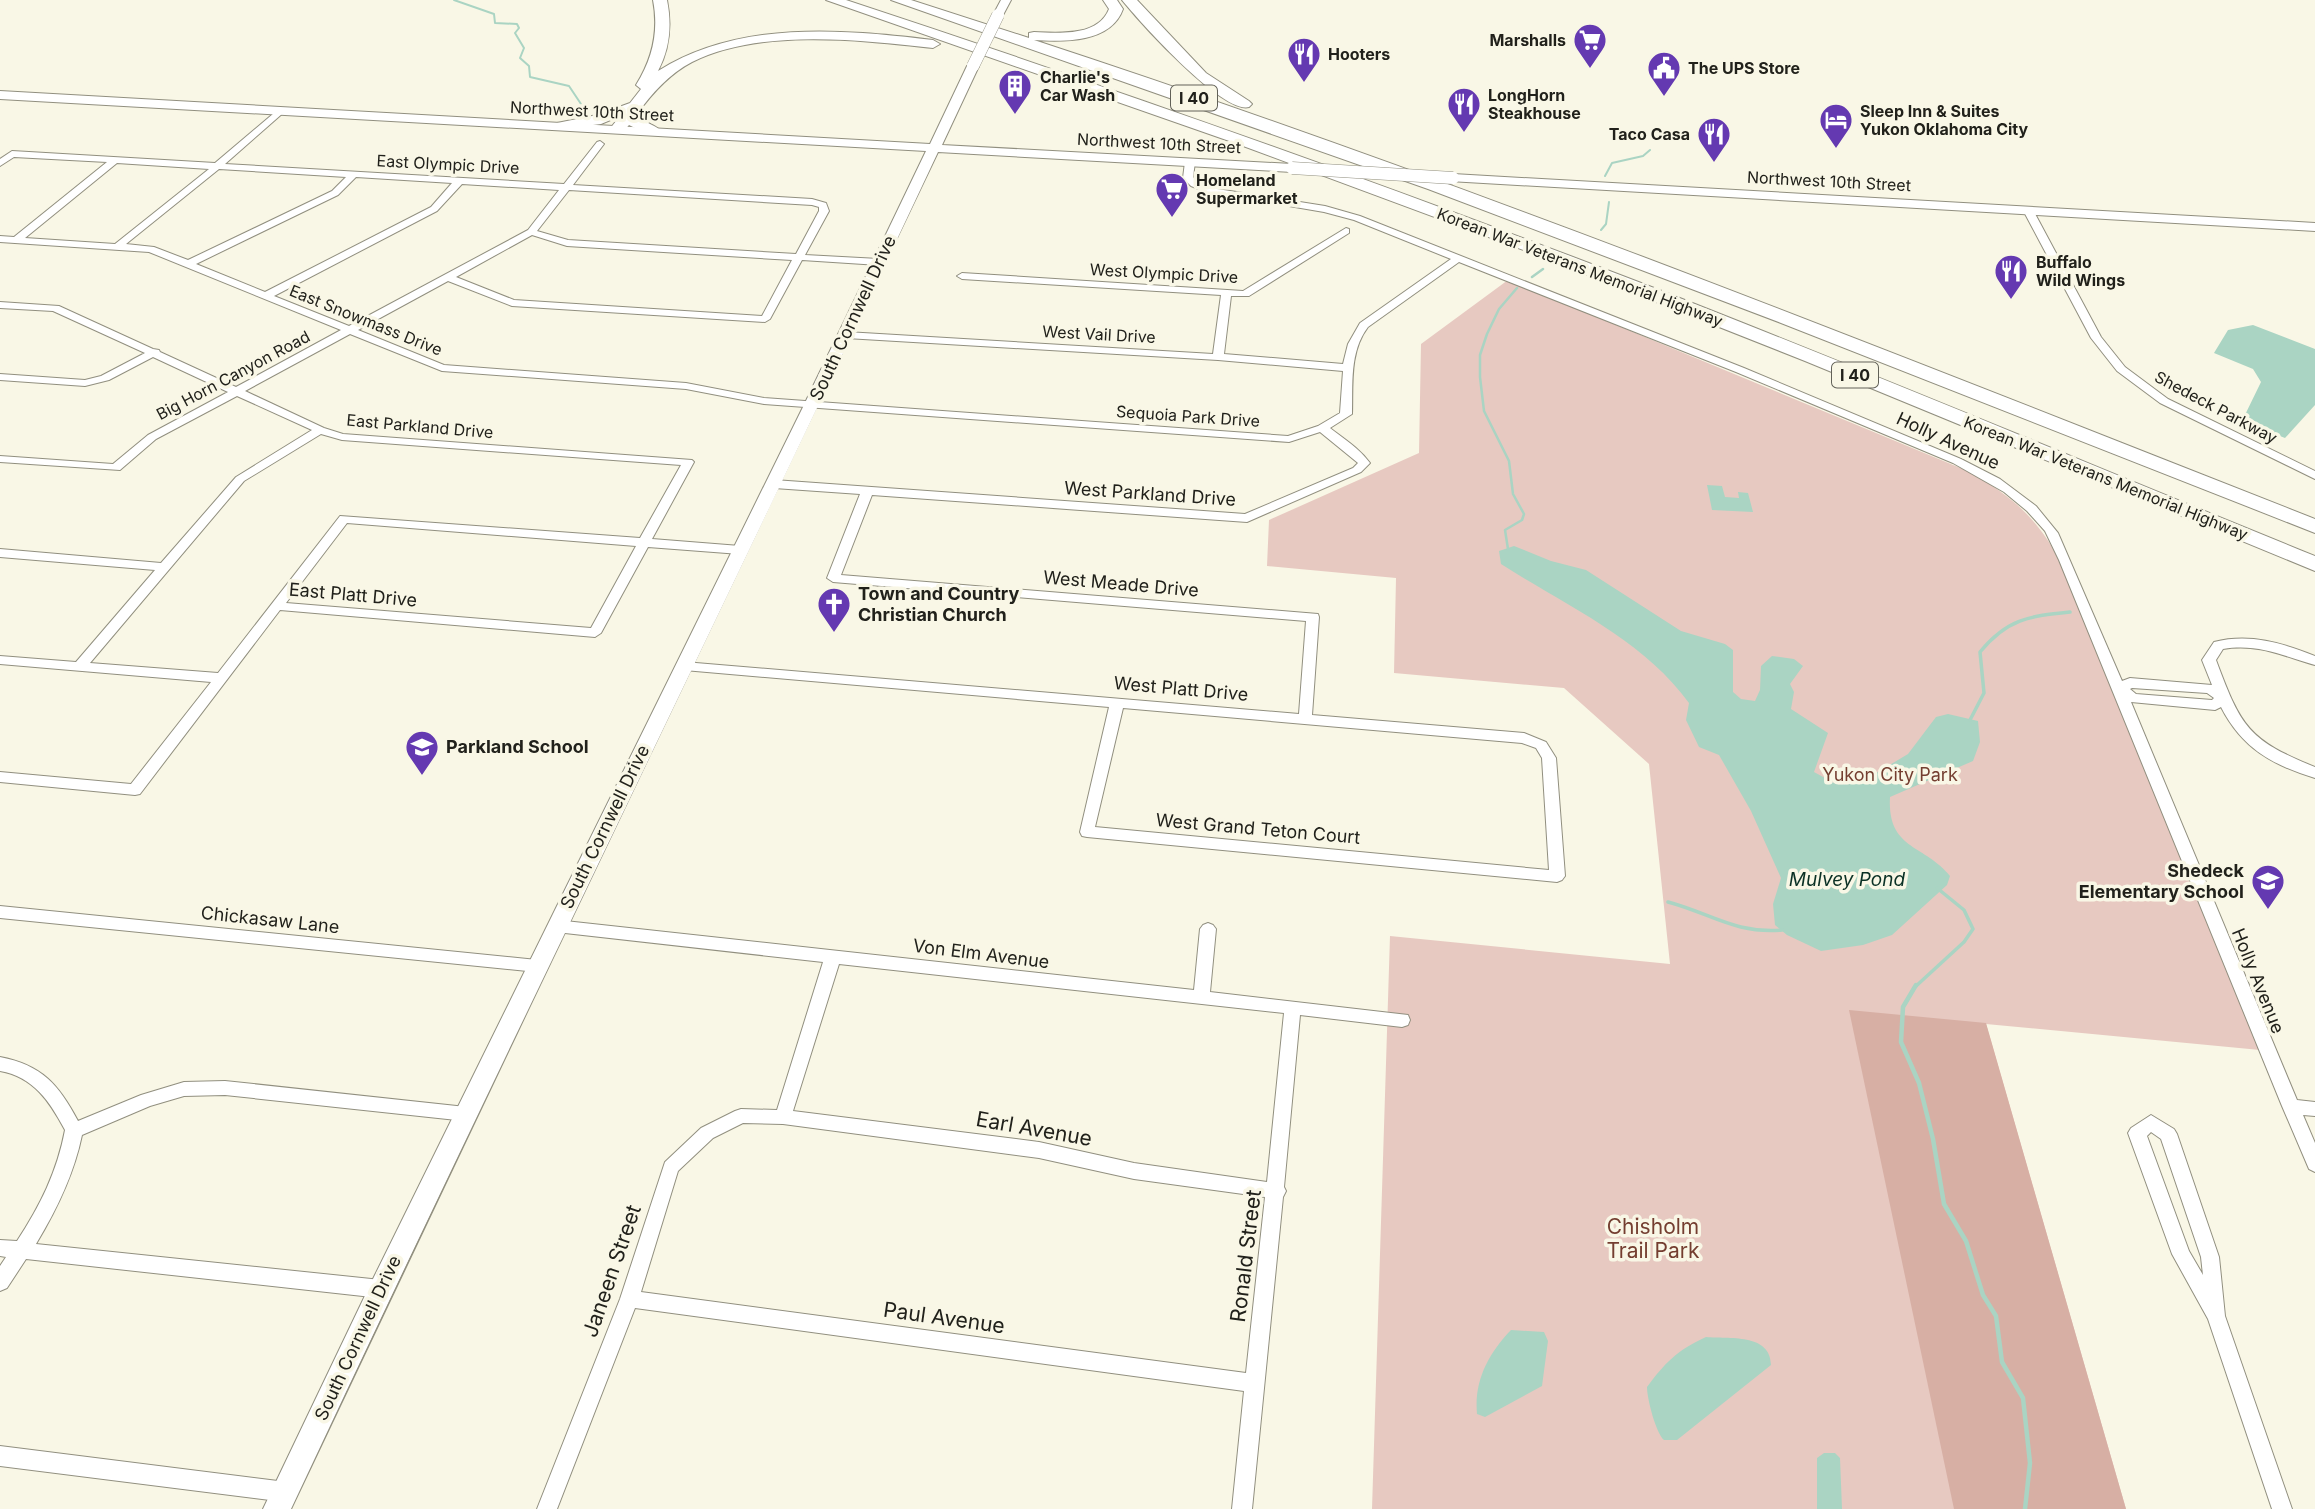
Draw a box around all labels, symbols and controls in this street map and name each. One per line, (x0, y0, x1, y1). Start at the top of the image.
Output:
supermarket icon: Marshalls (1571, 21, 1609, 70)
place label: Marshalls (1489, 30, 1566, 50)
restaurant icon: Hooters (1285, 35, 1323, 84)
place label: Hooters (1328, 44, 1390, 64)
public building icon: The UPS Store (1645, 49, 1683, 98)
place label: The UPS Store (1688, 58, 1800, 78)
building icon: Charlie's Car Wash (996, 67, 1034, 116)
place label: Charlie's Car Wash (1040, 67, 1115, 105)
restaurant icon: LongHorn Steakhouse (1445, 85, 1483, 134)
place label: LongHorn Steakhouse (1488, 85, 1581, 123)
road number: I 40 (1171, 86, 1217, 110)
street label: Northwest 10th Street (510, 97, 674, 125)
hotel icon: Sleep Inn & Suites Yukon Oklahoma City (1817, 101, 1855, 150)
place label: Sleep Inn & Suites Yukon Oklahoma City (1860, 101, 2029, 139)
restaurant icon: Taco Casa (1695, 115, 1733, 164)
place label: Taco Casa (1609, 124, 1690, 144)
street label: Northwest 10th Street (1077, 129, 1241, 157)
street label: East Olympic Drive (376, 150, 520, 178)
street label: Northwest 10th Street (1747, 167, 1911, 195)
supermarket icon: Homeland Supermarket (1153, 170, 1191, 219)
place label: Homeland Supermarket (1196, 170, 1298, 208)
street label: Korean War Veterans Memorial Highway (1434, 203, 1726, 331)
street label: South Cornwell Drive (805, 232, 900, 404)
restaurant icon: Buffalo Wild Wings (1992, 252, 2030, 301)
place label: Buffalo Wild Wings (2036, 252, 2125, 290)
street label: West Olympic Drive (1089, 259, 1239, 287)
street label: East Snowmass Drive (287, 280, 445, 360)
street label: West Vail Drive (1042, 321, 1156, 347)
street label: Big Horn Canyon Road (153, 326, 313, 424)
road number: I 40 (1832, 362, 1878, 388)
street label: Shedeck Parkway (2151, 366, 2281, 448)
street label: Sequoia Park Drive (1115, 401, 1261, 431)
street label: Holly Avenue (1893, 407, 2003, 474)
street label: East Parkland Drive (346, 410, 494, 442)
street label: Korean War Veterans Memorial Highway (1961, 412, 2251, 544)
street label: West Parkland Drive (1063, 477, 1237, 510)
street label: West Meade Drive (1042, 566, 1200, 601)
street label: East Platt Drive (288, 578, 418, 611)
place label: Town and Country Christian Church (858, 583, 1019, 625)
church icon: Town and Country Christian Church (815, 585, 853, 634)
street label: West Platt Drive (1113, 672, 1249, 705)
school or university icon: Parkland School (403, 728, 441, 777)
place label: Parkland School (446, 736, 589, 757)
street label: South Cornwell Drive (556, 741, 653, 912)
park label: Yukon City Park (1822, 764, 1958, 785)
street label: West Grand Teton Court (1155, 809, 1361, 848)
place label: Shedeck Elementary School (2079, 860, 2245, 902)
school or university icon: Shedeck Elementary School (2249, 862, 2287, 911)
water label: Mulvey Pond (1789, 868, 1906, 891)
street label: Chickasaw Lane (200, 902, 340, 937)
street label: Holly Avenue (2228, 925, 2289, 1036)
street label: Von Elm Avenue (912, 935, 1050, 972)
street label: Earl Avenue (974, 1106, 1094, 1151)
street label: Ronald Street (1225, 1188, 1266, 1324)
street label: Janeen Street (577, 1201, 646, 1340)
park label: Chisholm Trail Park (1606, 1214, 1700, 1263)
street label: South Cornwell Drive (310, 1252, 405, 1424)
street label: Paul Avenue (882, 1297, 1006, 1338)

